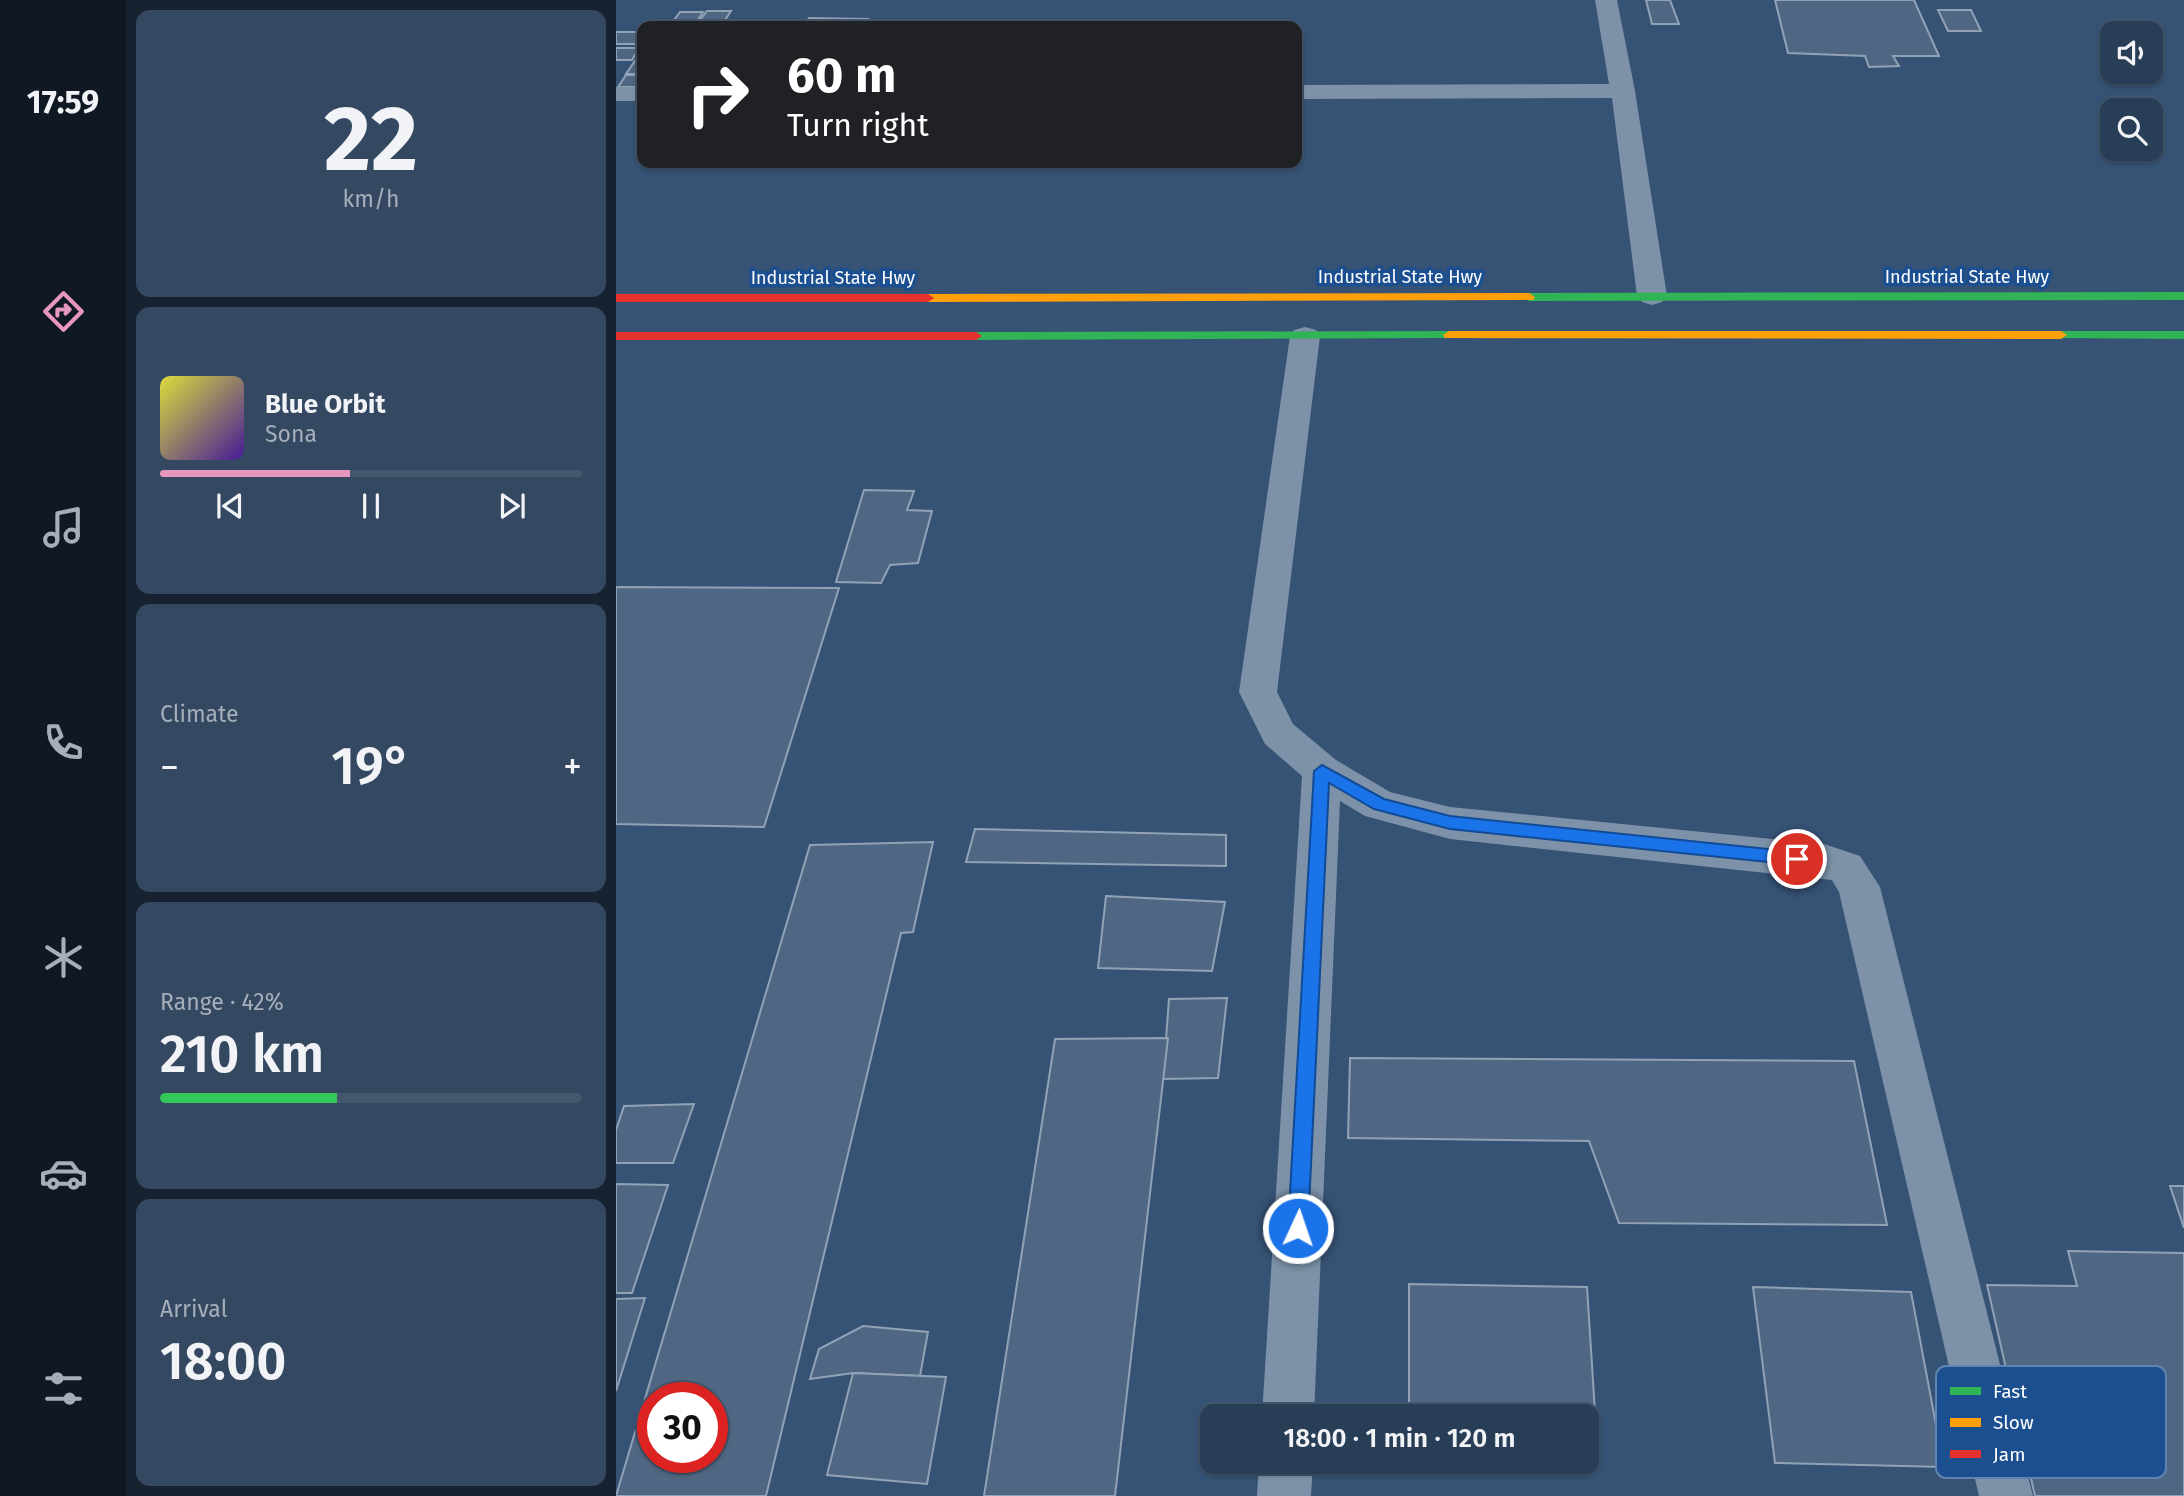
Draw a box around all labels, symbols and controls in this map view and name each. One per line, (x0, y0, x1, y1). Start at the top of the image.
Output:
map controls (2100, 21, 2163, 161)
button: sound (2100, 21, 2163, 84)
text: 60 m (787, 46, 896, 105)
icon: right (672, 49, 763, 140)
text: 17:59 (27, 83, 99, 121)
text: 22 (324, 85, 418, 194)
button: search (2100, 98, 2163, 161)
text: Turn right (787, 106, 929, 144)
text: km/h (343, 185, 399, 213)
street label: Industrial State Hwy (1318, 266, 1482, 288)
street label: Industrial State Hwy (1885, 266, 2049, 288)
street label: Industrial State Hwy (751, 267, 915, 289)
icon: directions (39, 287, 88, 336)
text: Blue Orbit (265, 389, 385, 420)
text: Sona (265, 420, 317, 448)
icon: previous (211, 487, 249, 525)
icon: pause (352, 487, 390, 525)
icon: next (493, 487, 531, 525)
icon: music (39, 503, 88, 552)
text: Climate (160, 700, 239, 728)
icon: phone (39, 718, 88, 767)
text: 19° (331, 735, 411, 798)
text: − (160, 744, 179, 790)
text: + (563, 744, 582, 790)
pin (1767, 829, 1827, 889)
icon: arrive (1778, 840, 1816, 878)
icon: climate (39, 933, 88, 982)
text: Range · 42% (160, 988, 284, 1016)
text: 210 km (160, 1023, 324, 1086)
icon: car (39, 1149, 88, 1198)
position arrow (1261, 1191, 1335, 1265)
text: Arrival (160, 1295, 227, 1323)
text: 18:00 (160, 1330, 286, 1393)
icon: filters (39, 1364, 88, 1413)
legend (1936, 1366, 2166, 1478)
text: Fast (1993, 1380, 2027, 1403)
speed limit sign: 30 (637, 1382, 728, 1473)
text: Slow (1993, 1411, 2034, 1434)
text: 18:00 · 1 min · 120 m (1283, 1423, 1516, 1454)
text: Jam (1993, 1443, 2025, 1466)

